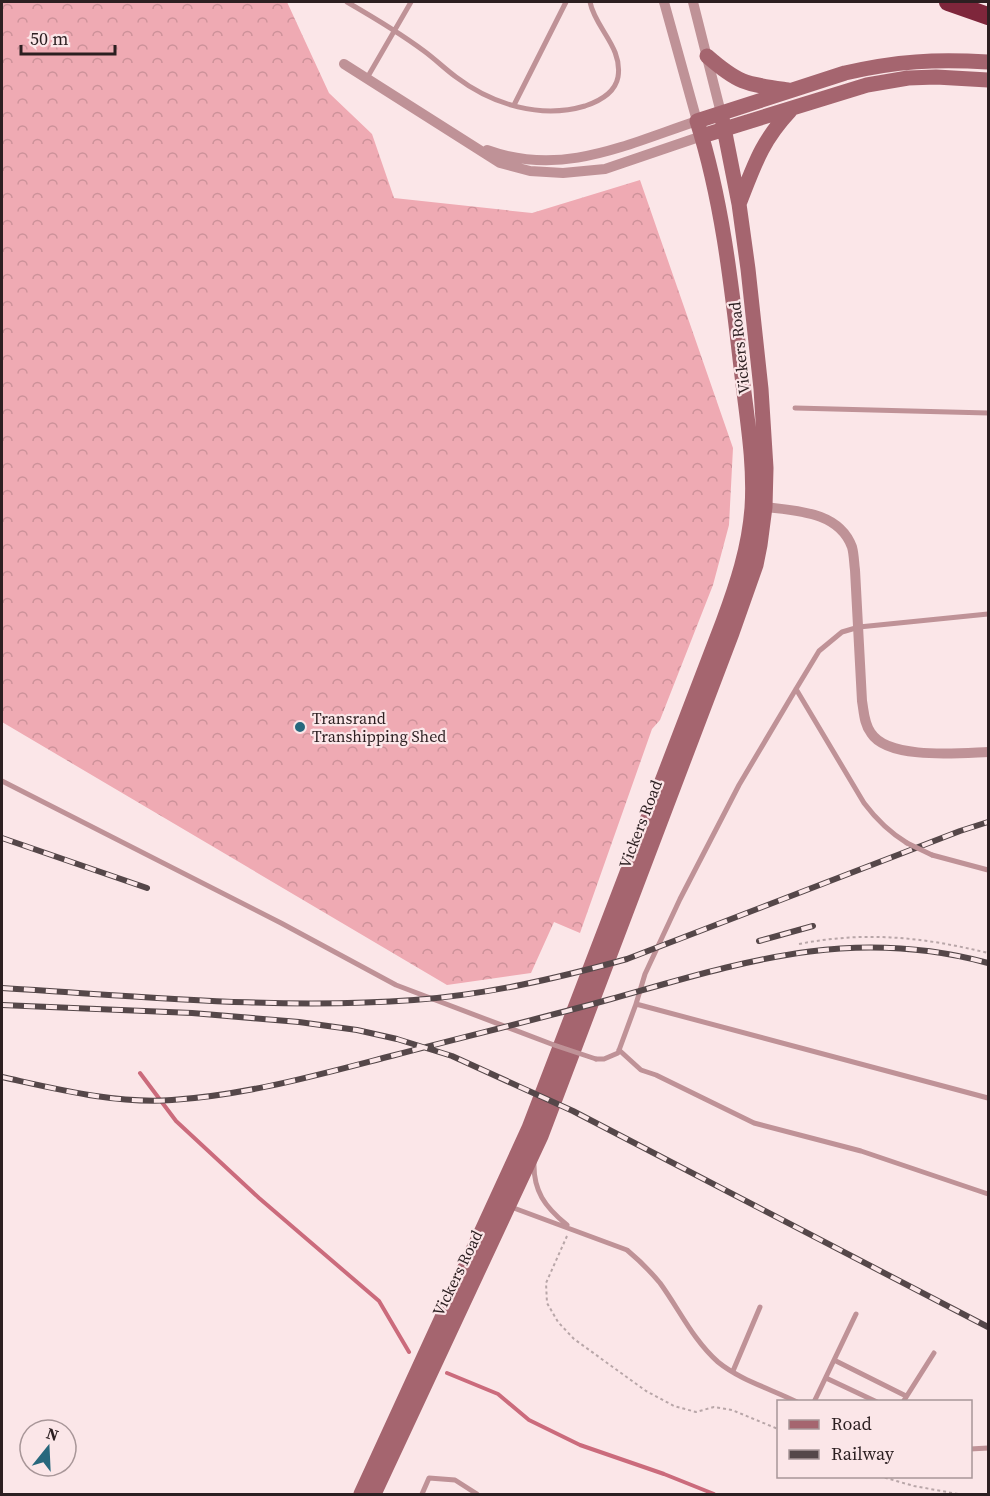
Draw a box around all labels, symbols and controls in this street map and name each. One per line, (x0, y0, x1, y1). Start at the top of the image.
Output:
scale bar (21, 18, 116, 56)
text: 50 m (30, 26, 68, 51)
street label: Vickers Road (723, 301, 755, 395)
place label: Transrand Transhipping Shed (312, 707, 446, 747)
marker: Transrand Transhipping Shed (293, 720, 307, 734)
street label: Vickers Road (613, 777, 667, 871)
street label: Vickers Road (427, 1226, 487, 1320)
legend (777, 1400, 972, 1478)
text: Road (831, 1411, 872, 1436)
north arrow (18, 1418, 78, 1478)
text: N (44, 1421, 62, 1446)
text: Railway (831, 1441, 895, 1466)

